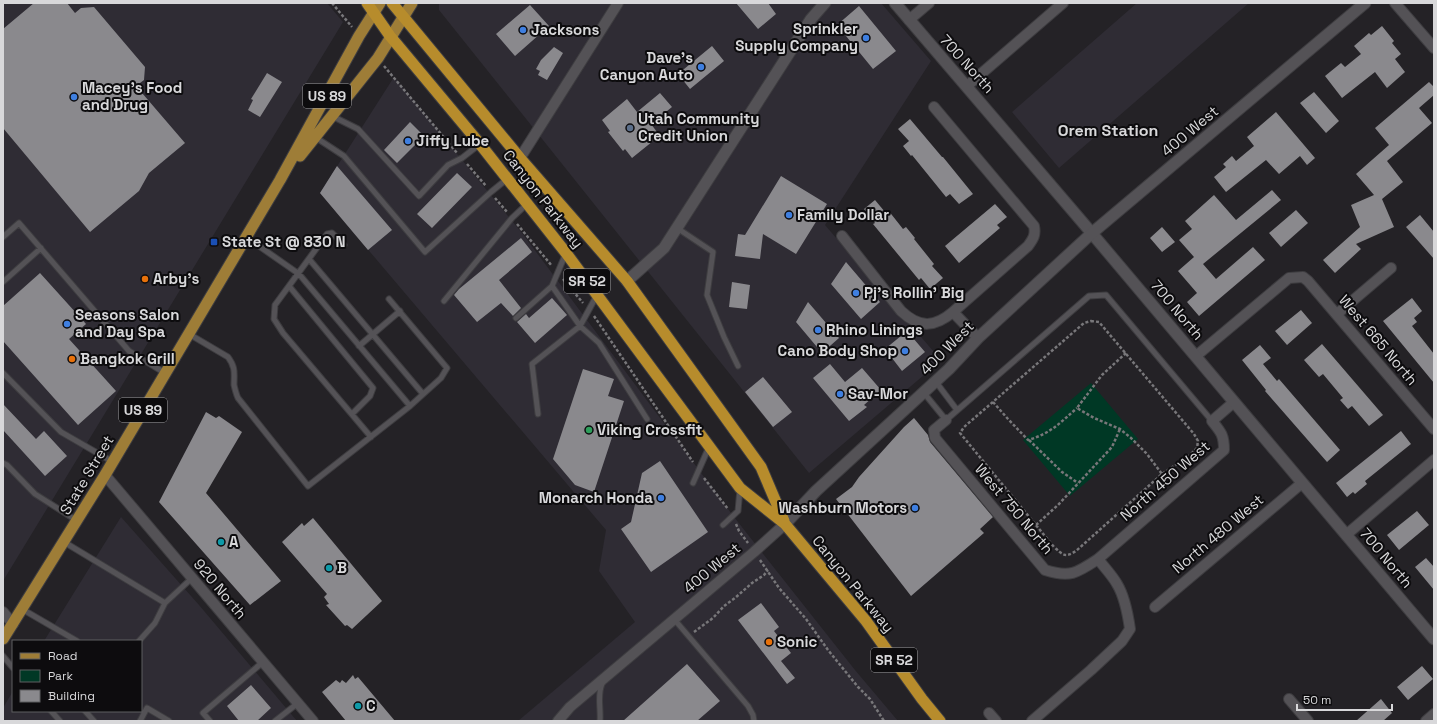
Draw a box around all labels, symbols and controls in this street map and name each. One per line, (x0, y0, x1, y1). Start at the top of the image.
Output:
place label: Sprinkler Supply Company (735, 19, 858, 55)
place label: Jacksons (531, 20, 599, 39)
marker: Jacksons (518, 25, 528, 35)
street label: 700 North (936, 30, 999, 97)
marker: Sprinkler Supply Company (861, 33, 871, 43)
place label: Dave's Canyon Auto (600, 48, 693, 84)
marker: Dave's Canyon Auto (696, 62, 706, 72)
place label: Macey's Food and Drug (82, 78, 182, 114)
road number: US 89 (303, 84, 351, 108)
marker: Macey's Food and Drug (69, 92, 79, 102)
street label: 400 West (1157, 101, 1222, 160)
place label: Utah Community Credit Union (638, 109, 760, 145)
district label: Orem Station (1058, 120, 1158, 141)
marker: Utah Community Credit Union (625, 123, 635, 133)
place label: Jiffy Lube (416, 131, 490, 150)
marker: Jiffy Lube (403, 136, 413, 146)
street label: Canyon Parkway (499, 146, 588, 252)
place label: Family Dollar (797, 205, 889, 224)
marker: Family Dollar (784, 210, 794, 220)
place label: State St @ 830 N (222, 232, 346, 251)
marker: State St @ 830 N (209, 237, 219, 247)
place label: Arby's (153, 269, 200, 288)
road number: SR 52 (564, 269, 610, 293)
marker: Arby's (140, 274, 150, 284)
street label: 700 North (1147, 276, 1208, 344)
place label: Pj's Rollin' Big (864, 283, 964, 302)
marker: Pj's Rollin' Big (851, 288, 861, 298)
street label: West 665 North (1335, 290, 1422, 389)
place label: Seasons Salon and Day Spa (75, 305, 179, 341)
street label: 400 West (916, 317, 978, 379)
marker: Seasons Salon and Day Spa (62, 319, 72, 329)
place label: Rhino Linings (826, 320, 923, 339)
marker: Rhino Linings (813, 325, 823, 335)
place label: Cano Body Shop (778, 341, 897, 360)
marker: Cano Body Shop (900, 346, 910, 356)
place label: Bangkok Grill (80, 349, 175, 368)
marker: Bangkok Grill (67, 354, 77, 364)
place label: Sav-Mor (848, 384, 908, 403)
marker: Sav-Mor (835, 389, 845, 399)
road number: US 89 (119, 398, 167, 422)
place label: Viking Crossfit (597, 420, 703, 439)
marker: Viking Crossfit (584, 425, 594, 435)
street label: State Street (55, 431, 118, 518)
street label: North 450 West (1116, 436, 1214, 525)
street label: West 750 North (971, 460, 1058, 558)
place label: Monarch Honda (539, 488, 653, 507)
street label: North 480 West (1168, 490, 1267, 577)
marker: Monarch Honda (656, 493, 666, 503)
place label: Washburn Motors (779, 498, 907, 517)
marker: Washburn Motors (910, 503, 920, 513)
street label: 700 North (1356, 524, 1417, 592)
street label: Canyon Parkway (808, 531, 898, 636)
place label: A (229, 532, 239, 551)
marker: A (216, 537, 226, 547)
street label: 400 West (679, 538, 744, 597)
street label: 920 North (190, 555, 251, 623)
place label: B (337, 558, 347, 577)
marker: B (324, 563, 334, 573)
place label: Sonic (777, 632, 818, 651)
marker: Sonic (764, 637, 774, 647)
legend (12, 640, 142, 712)
text: Road (48, 648, 77, 664)
road number: SR 52 (871, 648, 917, 672)
text: Park (48, 668, 73, 684)
scale bar (1297, 686, 1392, 712)
text: Building (48, 688, 95, 704)
text: 50 m (1303, 692, 1331, 708)
place label: C (366, 696, 376, 715)
marker: C (353, 701, 363, 711)

